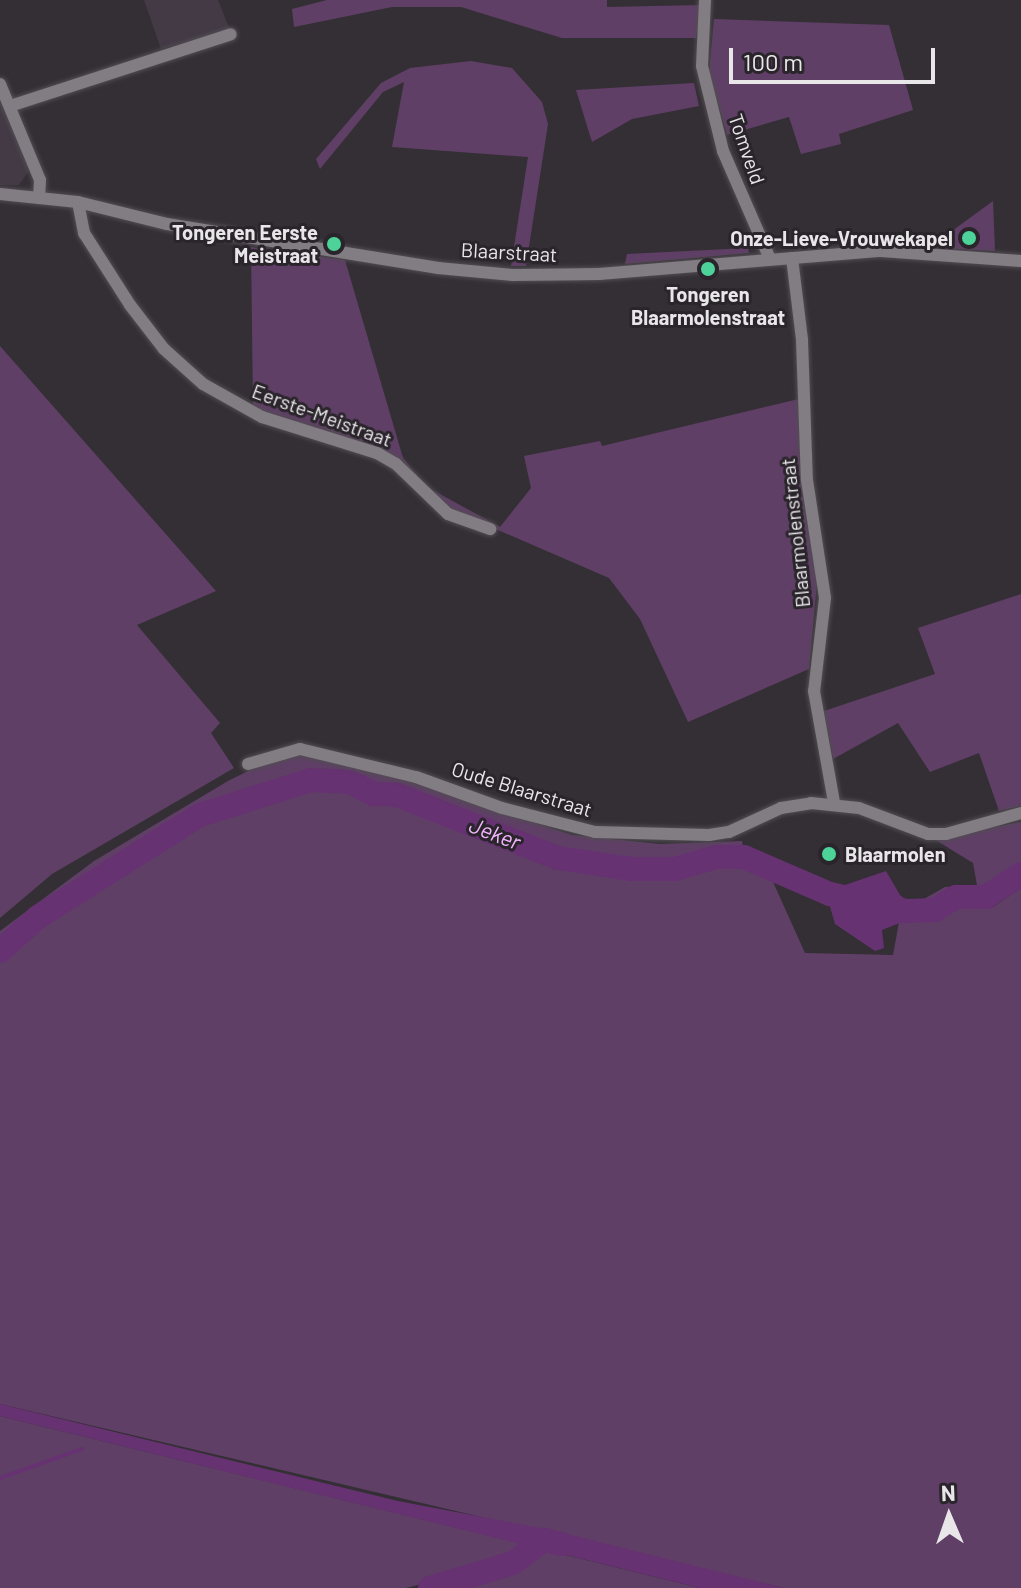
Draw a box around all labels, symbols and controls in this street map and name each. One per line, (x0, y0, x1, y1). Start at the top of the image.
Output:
scale bar (733, 32, 939, 82)
text: 100 m (743, 47, 803, 76)
street label: Tomveld (724, 111, 770, 187)
place label: Tongeren Eerste Meistraat (172, 220, 318, 267)
place label: Onze-Lieve-Vrouwekapel (730, 226, 953, 250)
marker: Onze-Lieve-Vrouwekapel (960, 229, 978, 247)
marker: Tongeren Eerste Meistraat (325, 235, 343, 253)
street label: Blaarstraat (460, 237, 558, 267)
marker: Tongeren Blaarmolenstraat (699, 260, 717, 278)
place label: Tongeren Blaarmolenstraat (631, 282, 785, 329)
street label: Eerste-Meistraat (249, 379, 395, 451)
street label: Blaarmolenstraat (775, 457, 815, 609)
street label: Oude Blaarstraat (449, 756, 595, 822)
water label: Jeker (465, 811, 525, 855)
place label: Blaarmolen (845, 842, 946, 866)
marker: Blaarmolen (820, 845, 838, 863)
north arrow (909, 1476, 989, 1556)
text: N (940, 1479, 956, 1505)

